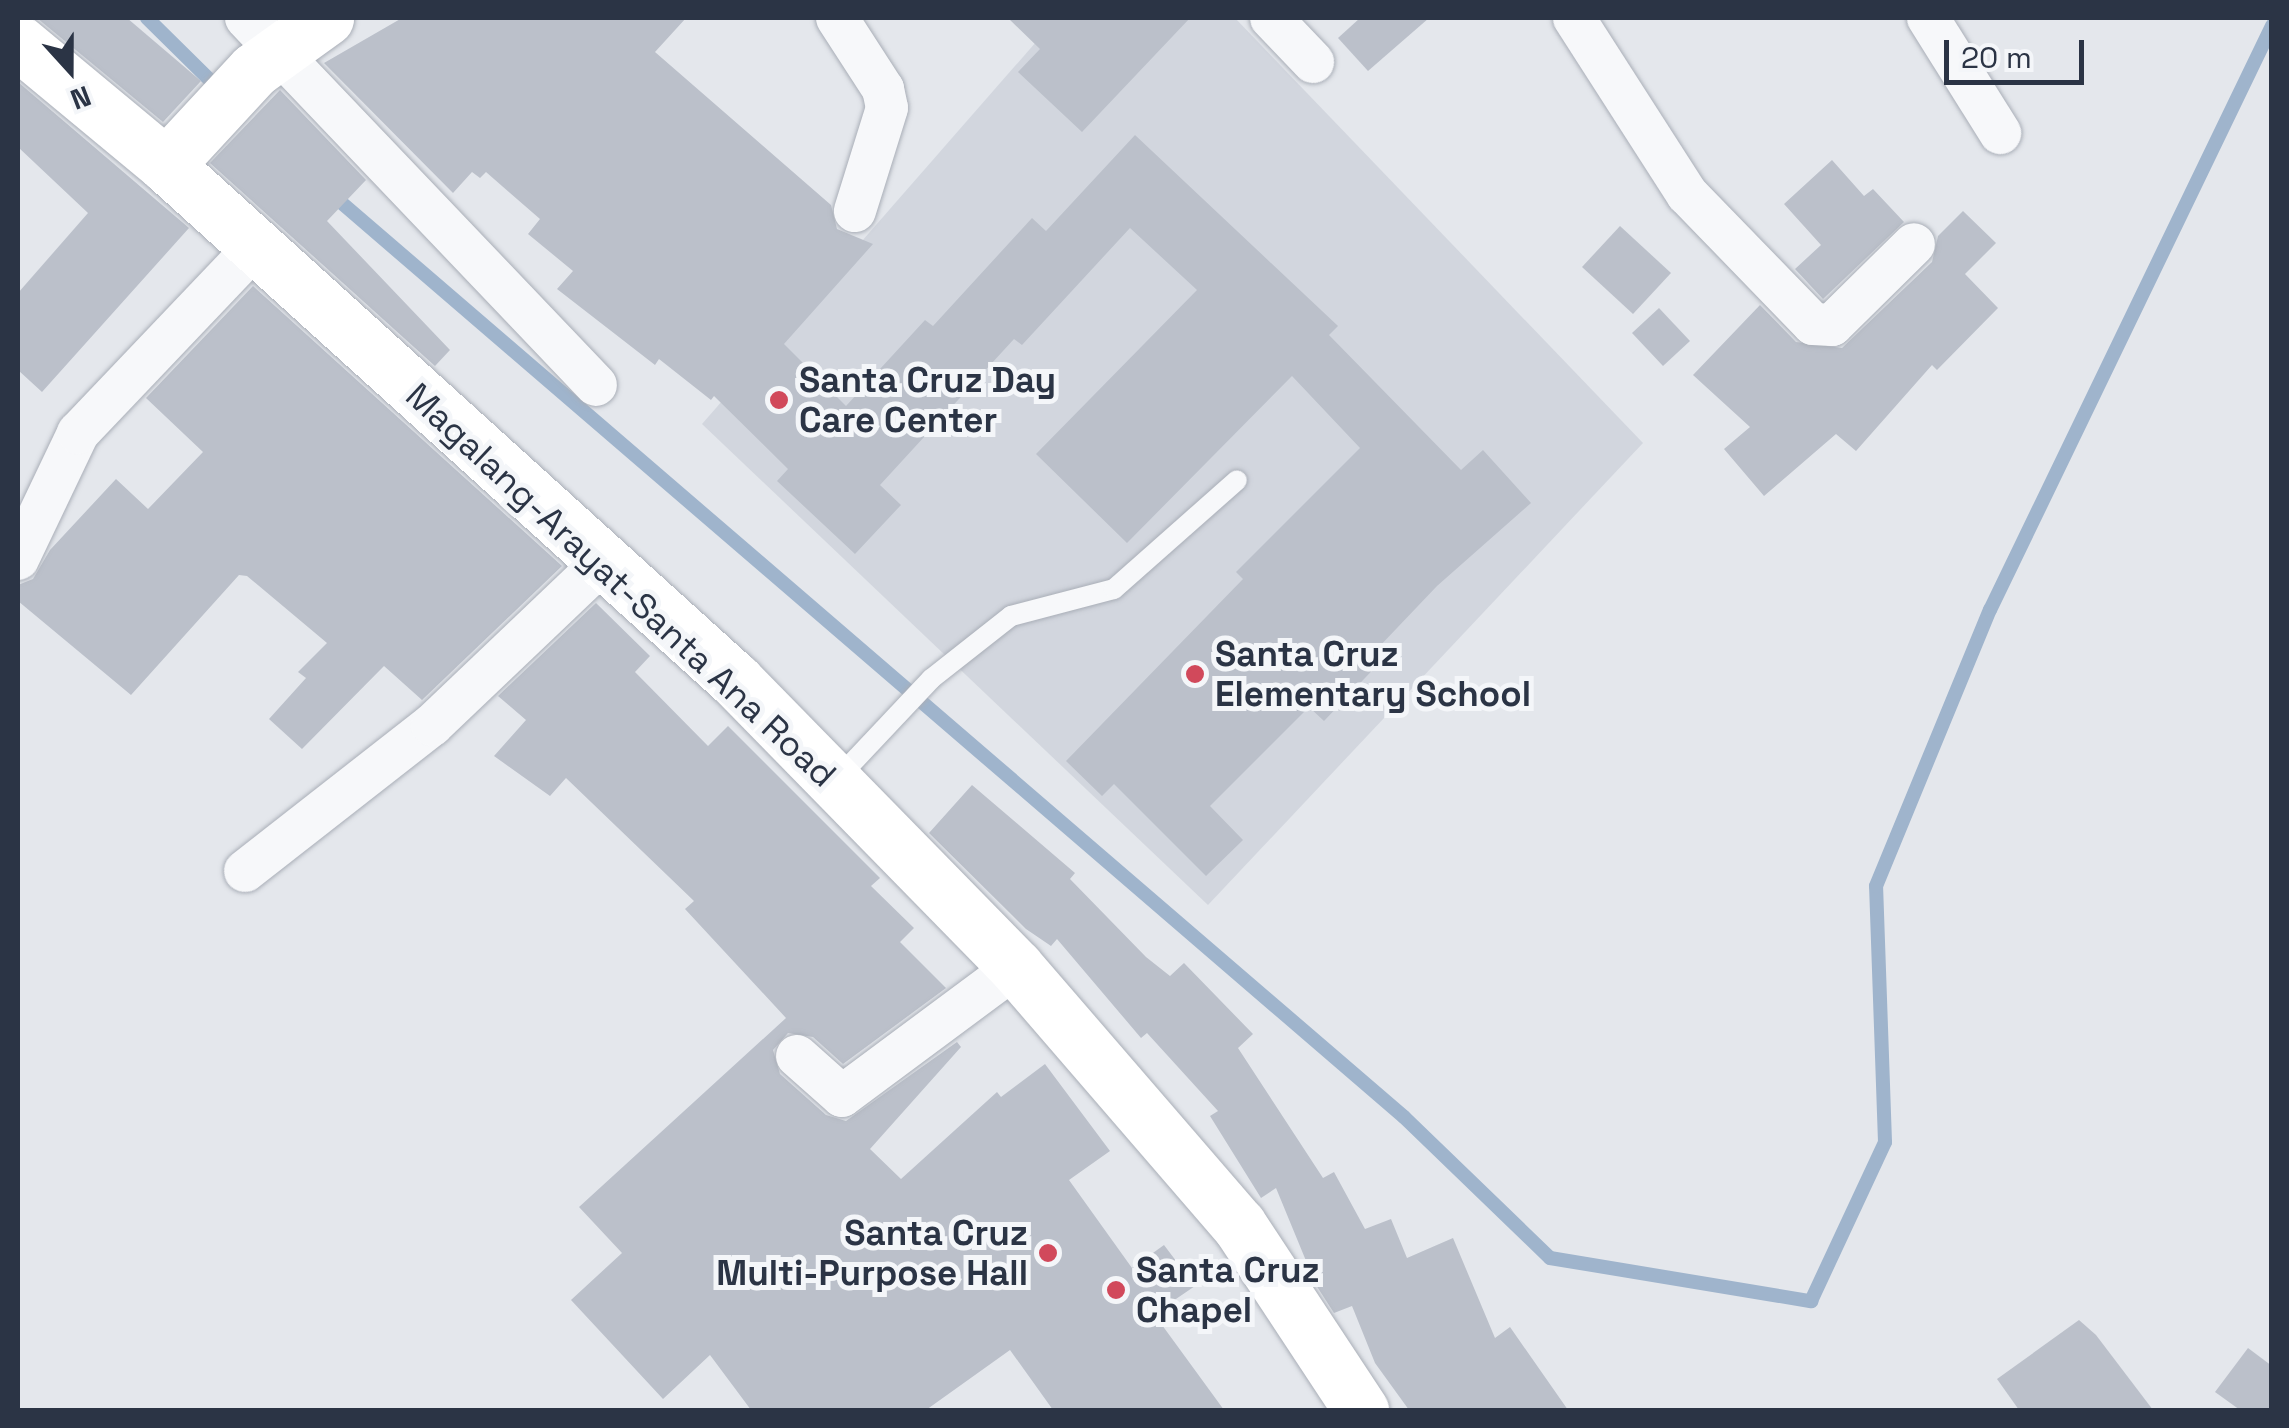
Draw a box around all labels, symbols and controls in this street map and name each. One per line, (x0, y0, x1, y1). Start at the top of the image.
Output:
north arrow (20, 20, 120, 120)
scale bar (1949, 20, 2089, 82)
text: 20 m (1961, 38, 2032, 77)
text: N (66, 78, 96, 118)
place label: Santa Cruz Day Care Center (799, 359, 1056, 441)
street label: Magalang-Arayat-Santa Ana Road (397, 374, 845, 796)
marker: Santa Cruz Day Care Center (768, 389, 790, 411)
place label: Santa Cruz Elementary School (1215, 633, 1531, 715)
marker: Santa Cruz Elementary School (1184, 663, 1206, 685)
place label: Santa Cruz Multi-Purpose Hall (716, 1212, 1028, 1294)
marker: Santa Cruz Multi-Purpose Hall (1037, 1242, 1059, 1264)
place label: Santa Cruz Chapel (1136, 1249, 1320, 1331)
marker: Santa Cruz Chapel (1105, 1279, 1127, 1301)

